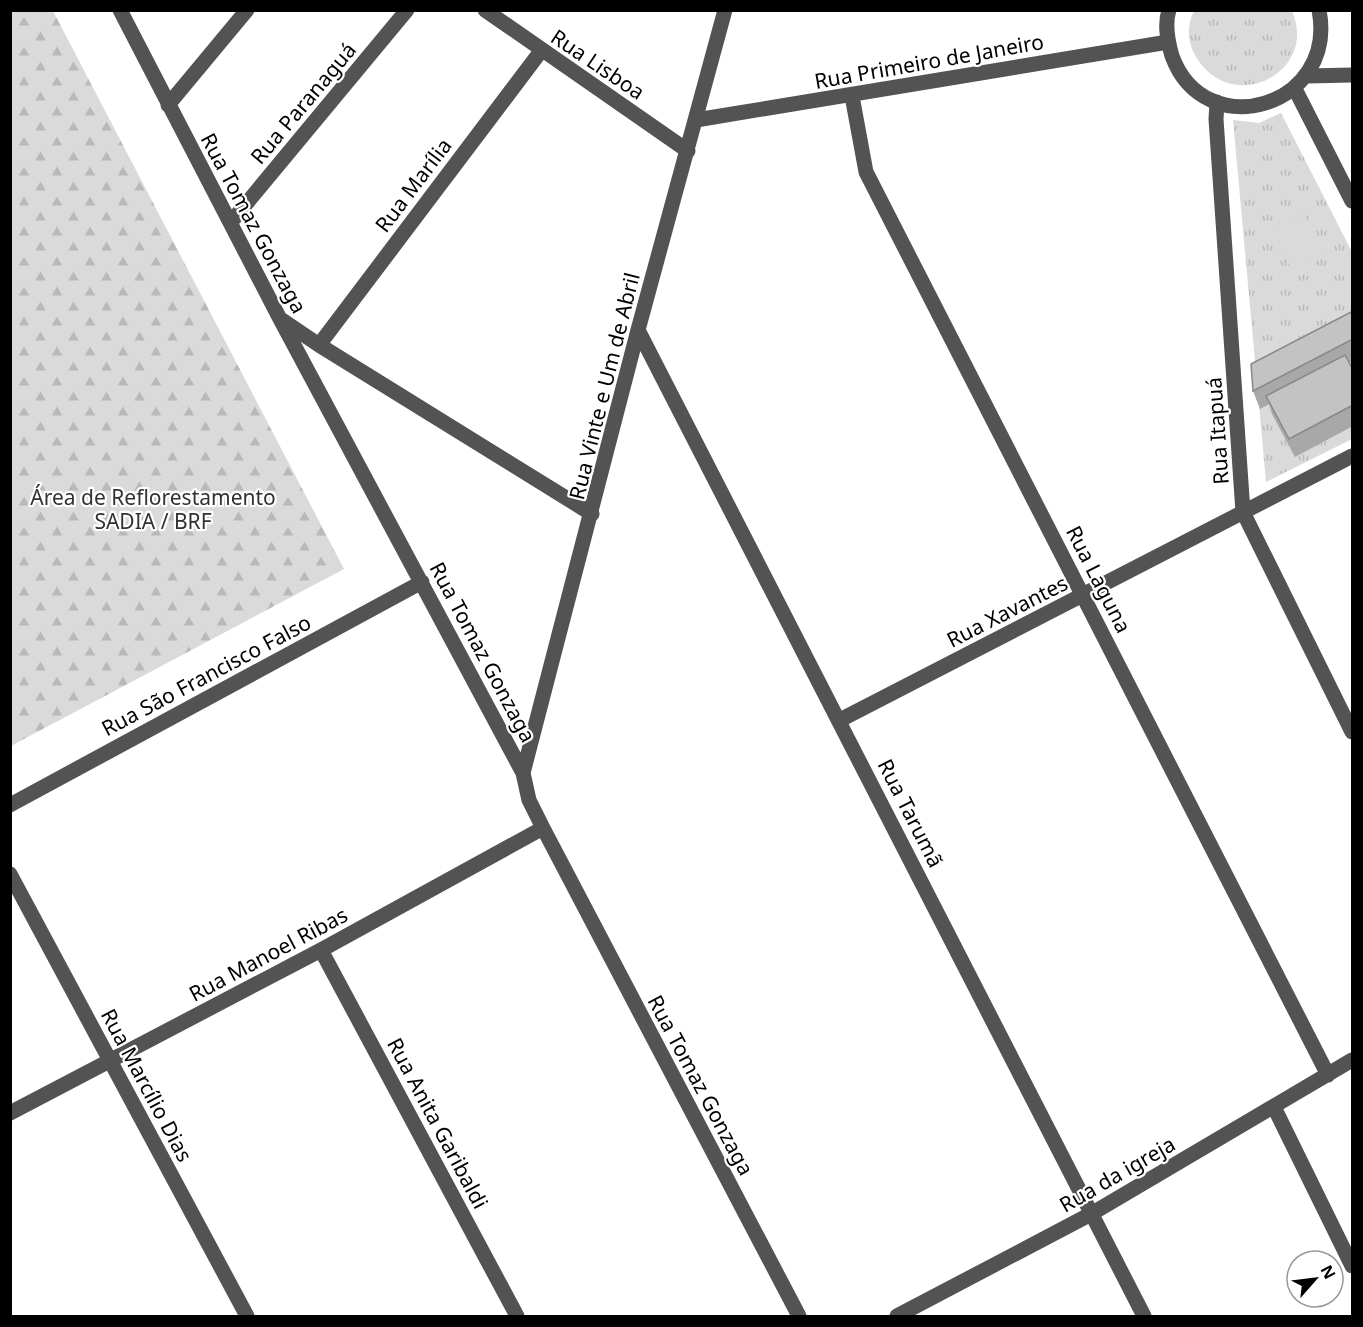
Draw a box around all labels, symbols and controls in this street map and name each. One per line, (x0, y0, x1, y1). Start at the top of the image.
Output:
street label: Rua Lisboa (546, 22, 650, 106)
street label: Rua Primeiro de Janeiro (812, 27, 1046, 95)
street label: Rua Paranaguá (244, 36, 362, 170)
street label: Rua Tomaz Gonzaga (195, 128, 313, 318)
street label: Rua Marília (368, 132, 458, 238)
street label: Rua Vinte e Um de Abril (562, 270, 646, 502)
street label: Rua Itapuá (1199, 376, 1235, 486)
park label: Área de Reflorestamento SADIA / BRF (30, 483, 276, 535)
street label: Rua Laguna (1060, 521, 1138, 637)
street label: Rua Tomaz Gonzaga (424, 557, 542, 747)
street label: Rua Xavantes (942, 568, 1072, 654)
street label: Rua São Francisco Falso (96, 608, 316, 742)
street label: Rua Tarumã (872, 754, 950, 872)
street label: Rua Manoel Ribas (184, 900, 352, 1008)
street label: Rua Tomaz Gonzaga (642, 990, 760, 1180)
street label: Rua Marcílio Dias (95, 1004, 199, 1166)
street label: Rua Anita Garibaldi (381, 1033, 495, 1213)
street label: Rua da igreja (1054, 1130, 1180, 1218)
north arrow (1285, 1249, 1345, 1309)
text: N (1315, 1261, 1341, 1283)

